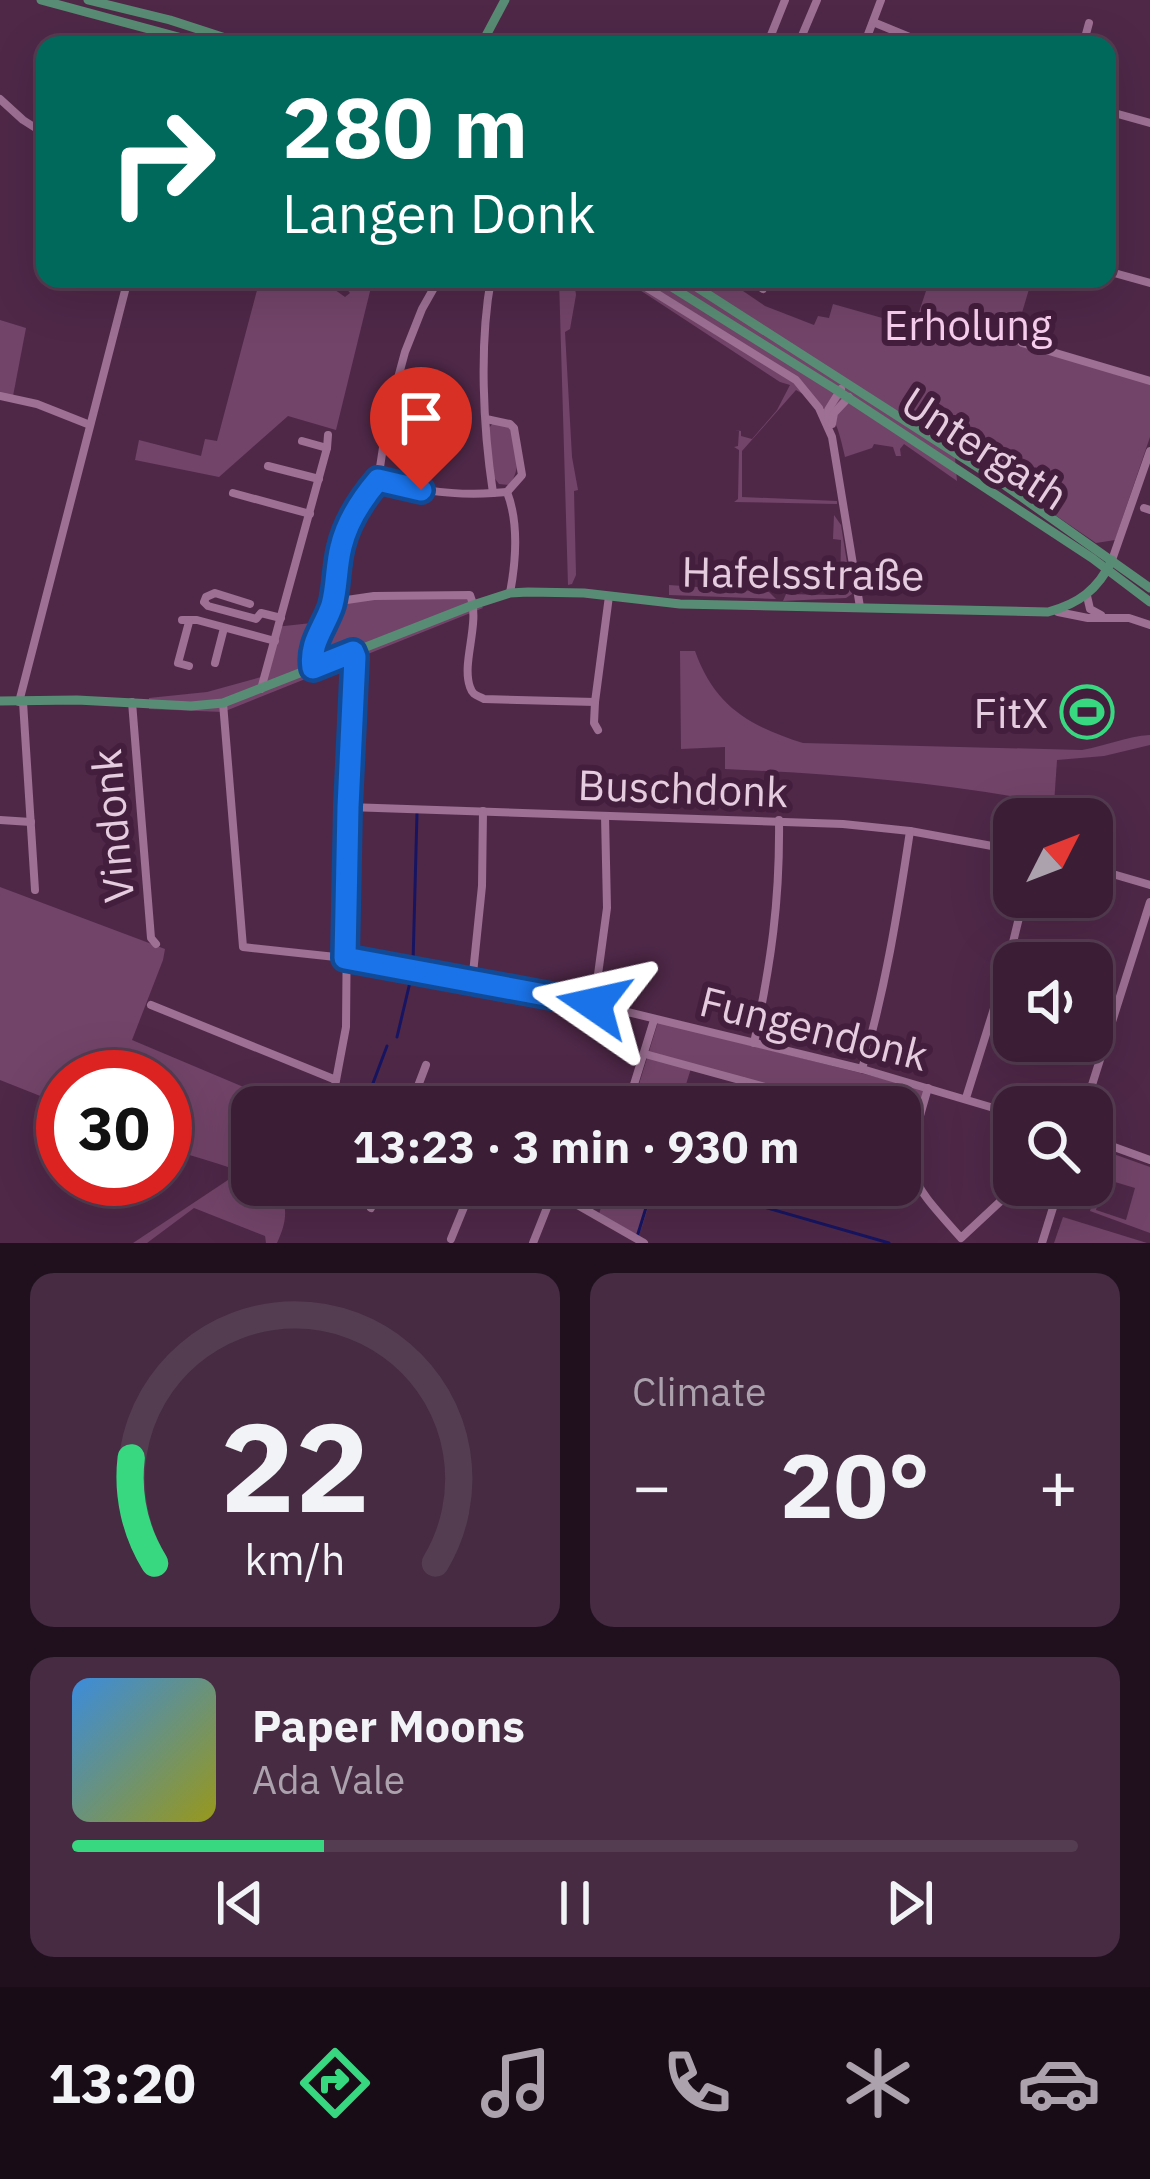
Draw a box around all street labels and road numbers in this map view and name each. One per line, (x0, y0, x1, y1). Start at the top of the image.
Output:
street label: Untergath (891, 374, 1079, 522)
street label: Hafelsstraße (681, 543, 925, 603)
street label: Vindonk (78, 747, 146, 905)
street label: Buschdonk (577, 757, 789, 819)
street label: Fungendonk (694, 973, 934, 1083)

